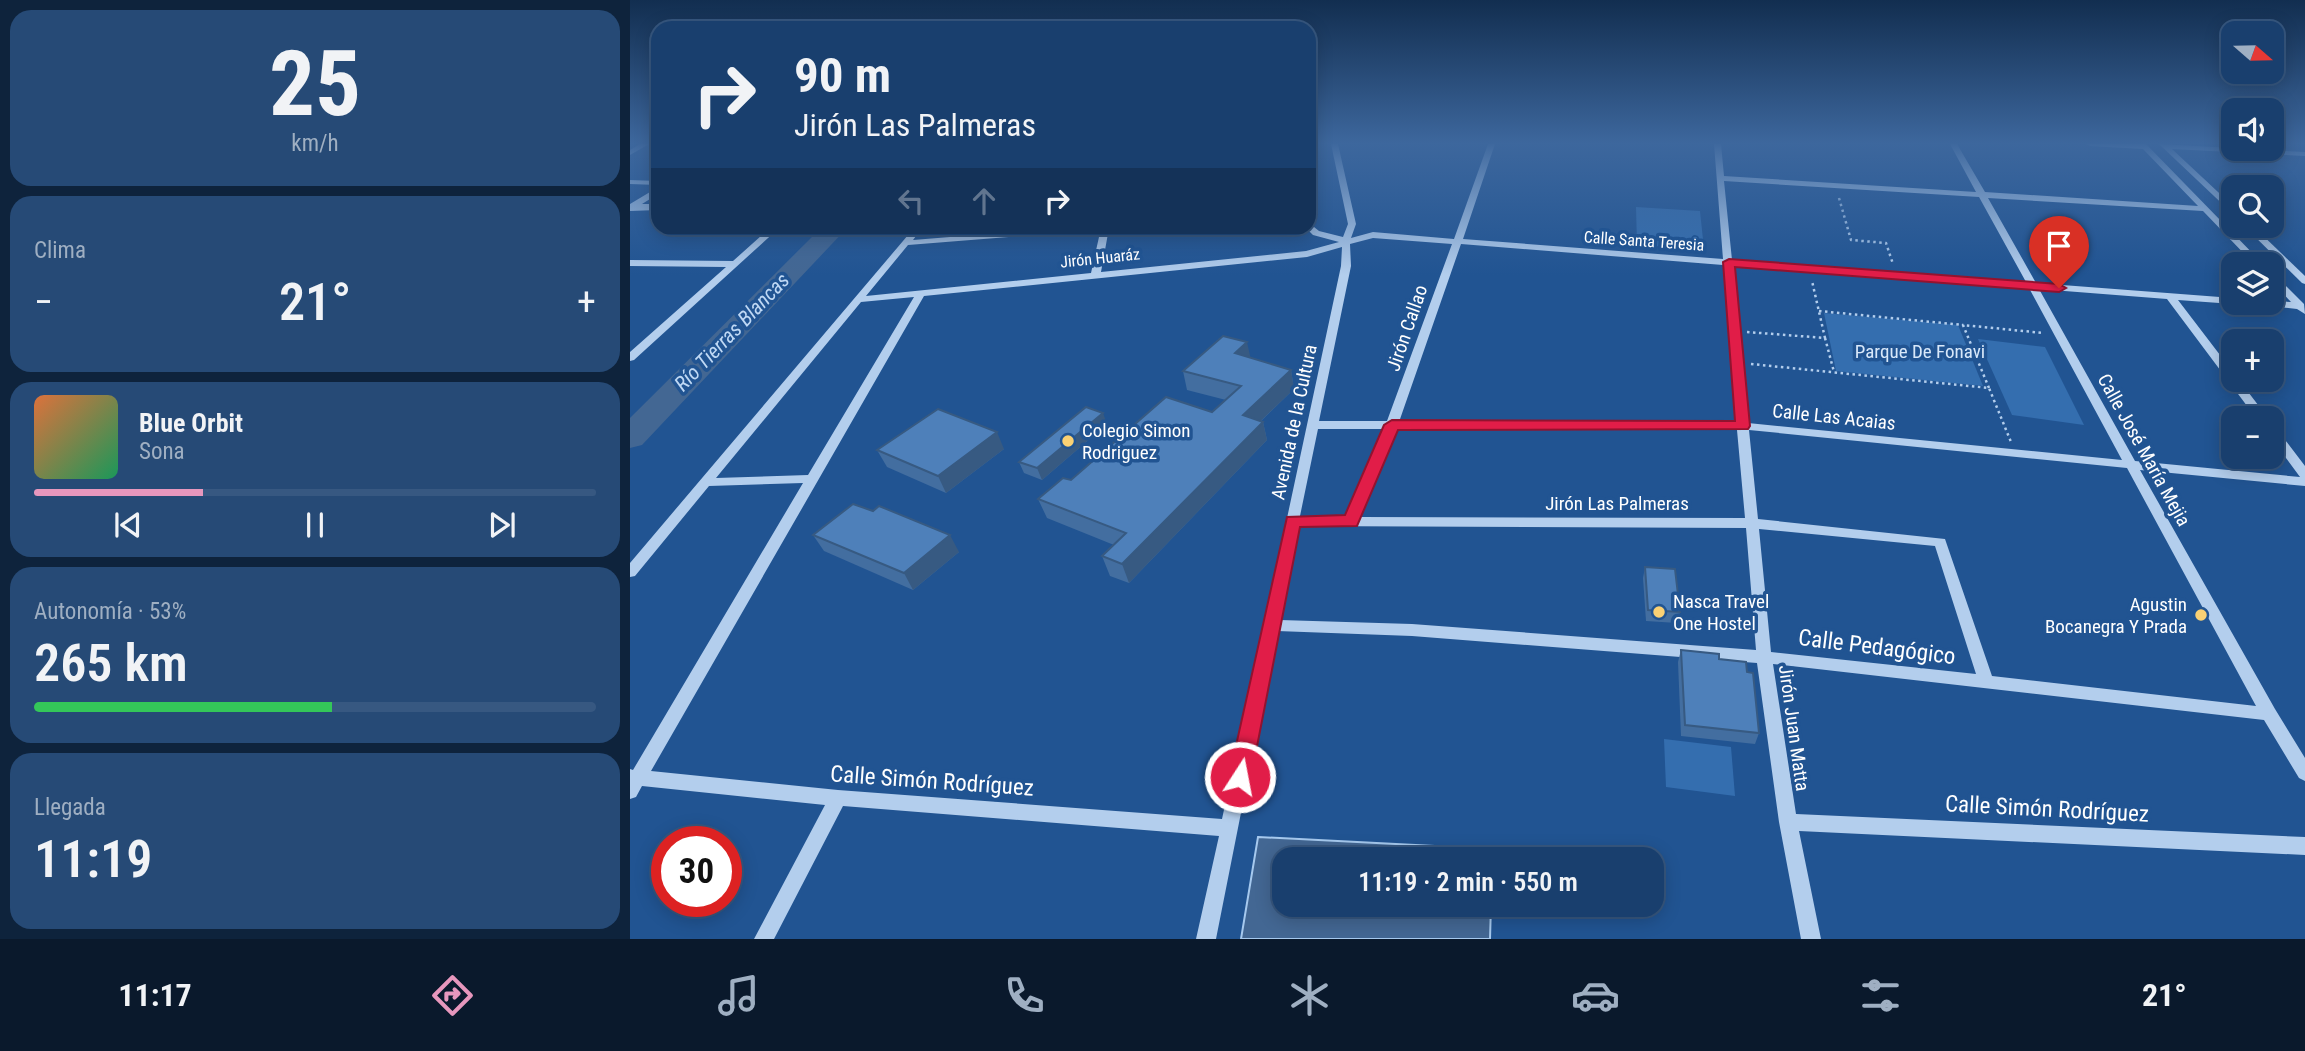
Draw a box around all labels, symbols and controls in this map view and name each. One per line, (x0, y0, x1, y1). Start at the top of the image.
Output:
north arrow (2221, 21, 2284, 84)
map controls (2221, 21, 2284, 469)
text: 25 (269, 31, 361, 137)
text: 90 m (794, 47, 891, 104)
icon: right (679, 49, 770, 140)
button: sound (2221, 98, 2284, 161)
text: Jirón Las Palmeras (794, 106, 1036, 144)
text: km/h (291, 130, 339, 157)
button: search (2221, 175, 2284, 238)
icon: left (892, 182, 930, 220)
icon: ahead (965, 182, 1003, 220)
icon: right (1038, 182, 1076, 220)
pin (2029, 216, 2089, 288)
street label: Calle Santa Teresia (1583, 227, 1705, 255)
icon: arrive (2040, 227, 2078, 265)
text: Clima (34, 237, 86, 264)
street label: Jirón Huaráz (1059, 244, 1141, 272)
button: layers (2221, 252, 2284, 315)
water label: Río Tierras Blancas (670, 268, 794, 396)
text: 21° (279, 272, 351, 333)
text: − (34, 280, 53, 324)
text: + (577, 280, 596, 324)
street label: Jirón Callao (1382, 282, 1432, 374)
button: + (2221, 329, 2284, 392)
park label: Parque De Fonavi (1855, 340, 1985, 363)
street label: Avenida de la Cultura (1266, 342, 1322, 502)
street label: Calle José María Mejia (2093, 370, 2195, 530)
street label: Calle Las Acaias (1771, 399, 1897, 435)
button: − (2221, 406, 2284, 469)
text: Blue Orbit (139, 408, 243, 438)
place label: Colegio Simon Rodriguez (1082, 419, 1190, 464)
marker: Colegio Simon Rodriguez (1060, 433, 1076, 449)
text: Sona (139, 438, 185, 465)
street label: Jirón Las Palmeras (1545, 492, 1689, 515)
icon: previous (109, 506, 147, 544)
icon: pause (296, 506, 334, 544)
icon: next (483, 506, 521, 544)
place label: Nasca Travel One Hostel (1673, 590, 1769, 635)
place label: Agustin Bocanegra Y Prada (2045, 593, 2187, 638)
text: Autonomía · 53% (34, 598, 186, 625)
marker: Nasca Travel One Hostel (1651, 604, 1667, 620)
marker: Agustin Bocanegra Y Prada (2193, 607, 2209, 623)
street label: Calle Pedagógico (1797, 624, 1957, 670)
text: 265 km (34, 633, 188, 694)
street label: Jirón Juan Matta (1774, 663, 1814, 793)
position arrow (1203, 740, 1277, 814)
street label: Calle Simón Rodríguez (829, 760, 1035, 802)
street label: Calle Simón Rodríguez (1944, 790, 2150, 828)
text: Llegada (34, 794, 106, 821)
speed limit sign: 30 (651, 826, 742, 917)
text: 11:19 (34, 829, 152, 890)
text: 11:19 · 2 min · 550 m (1358, 867, 1578, 897)
icon: directions (428, 971, 477, 1020)
icon: music (714, 971, 763, 1020)
icon: phone (1000, 971, 1049, 1020)
icon: climate (1285, 971, 1334, 1020)
icon: car (1571, 971, 1620, 1020)
icon: filters (1856, 971, 1905, 1020)
text: 11:17 (118, 976, 192, 1014)
text: 21° (2142, 976, 2187, 1014)

